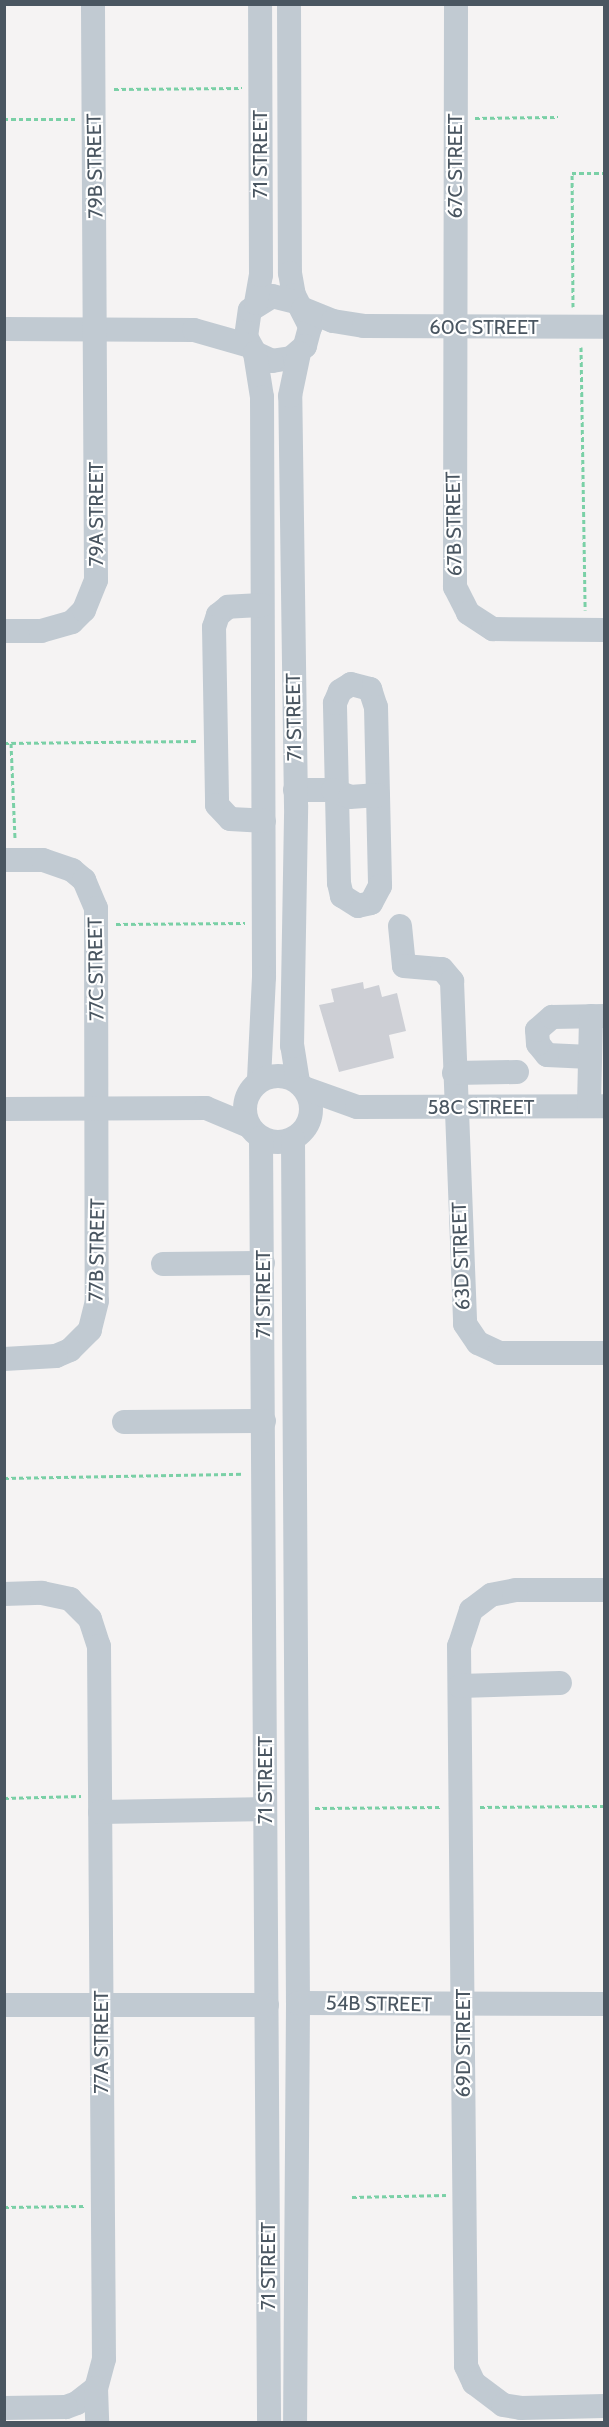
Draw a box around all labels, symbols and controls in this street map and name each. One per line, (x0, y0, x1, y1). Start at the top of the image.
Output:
street label: 71 STREET (248, 110, 272, 198)
street label: 79B STREET (82, 113, 108, 219)
street label: 67C STREET (443, 113, 467, 219)
street label: 60C STREET (429, 315, 539, 339)
street label: 79A STREET (84, 462, 108, 566)
street label: 67B STREET (441, 471, 467, 577)
street label: 71 STREET (281, 673, 307, 761)
street label: 77C STREET (83, 917, 109, 1021)
street label: 58C STREET (428, 1095, 534, 1119)
street label: 77B STREET (84, 1198, 110, 1302)
street label: 63D STREET (447, 1201, 475, 1311)
street label: 71 STREET (251, 1250, 275, 1338)
street label: 71 STREET (253, 1736, 277, 1824)
street label: 69D STREET (451, 1989, 475, 2097)
street label: 77A STREET (89, 1990, 113, 2094)
street label: 54B STREET (326, 1991, 432, 2017)
street label: 71 STREET (256, 2222, 280, 2310)

